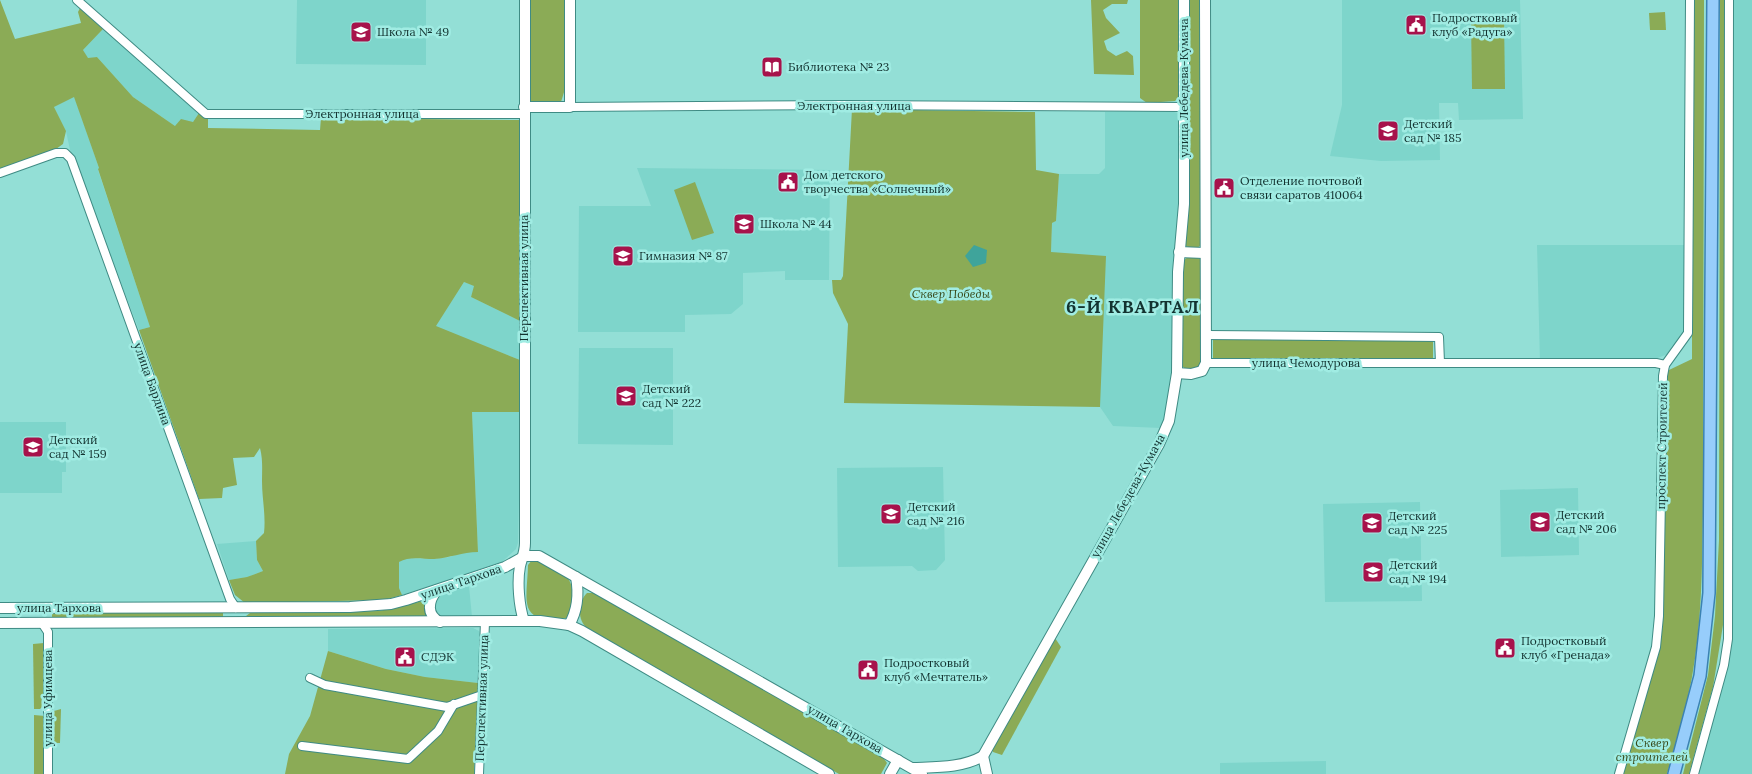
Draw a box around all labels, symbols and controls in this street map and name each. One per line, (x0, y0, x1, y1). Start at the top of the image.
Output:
place label: Подростковый клуб «Радуга» (1432, 10, 1518, 39)
public building icon: Подростковый клуб «Радуга» (1404, 13, 1428, 37)
street label: улица Лебедева-Кумача (1176, 18, 1191, 158)
school or university icon: Школа № 49 (349, 20, 373, 44)
place label: Школа № 49 (377, 24, 449, 39)
library icon: Библиотека № 23 (760, 55, 784, 79)
place label: Библиотека № 23 (788, 59, 890, 74)
street label: Электронная улица (797, 98, 911, 113)
street label: Электронная улица (305, 106, 419, 121)
place label: Детский сад № 185 (1404, 116, 1462, 145)
school or university icon: Детский сад № 185 (1376, 119, 1400, 143)
place label: Дом детского творчества «Солнечный» (804, 167, 951, 196)
public building icon: Дом детского творчества «Солнечный» (776, 170, 800, 194)
place label: Отделение почтовой связи саратов 410064 (1240, 173, 1363, 202)
public building icon: Отделение почтовой связи саратов 410064 (1212, 176, 1236, 200)
school or university icon: Школа № 44 (732, 212, 756, 236)
street label: Перспективная улица (516, 215, 531, 341)
place label: Школа № 44 (760, 216, 832, 231)
school or university icon: Гимназия № 87 (611, 244, 635, 268)
place label: Гимназия № 87 (639, 248, 728, 263)
park label: Сквер Победы (912, 286, 991, 301)
district label: 6-Й КВАРТАЛ (1066, 295, 1200, 318)
street label: улица Бардина (131, 340, 174, 427)
street label: улица Чемодурова (1252, 355, 1360, 370)
place label: Детский сад № 222 (642, 381, 701, 410)
street label: проспект Строителей (1653, 382, 1670, 510)
school or university icon: Детский сад № 222 (614, 384, 638, 408)
street label: улица Лебедева-Кумача (1087, 431, 1168, 560)
place label: Детский сад № 159 (49, 432, 107, 461)
school or university icon: Детский сад № 159 (21, 435, 45, 459)
place label: Детский сад № 216 (907, 499, 965, 528)
school or university icon: Детский сад № 216 (879, 502, 903, 526)
place label: Детский сад № 206 (1556, 507, 1617, 536)
place label: Детский сад № 225 (1388, 508, 1447, 537)
school or university icon: Детский сад № 206 (1528, 510, 1552, 534)
school or university icon: Детский сад № 225 (1360, 511, 1384, 535)
place label: Детский сад № 194 (1389, 557, 1447, 586)
school or university icon: Детский сад № 194 (1361, 560, 1385, 584)
street label: улица Тархова (419, 561, 503, 602)
street label: улица Тархова (17, 600, 101, 615)
place label: Подростковый клуб «Гренада» (1521, 633, 1610, 662)
street label: Перспективная улица (472, 634, 491, 762)
public building icon: Подростковый клуб «Гренада» (1493, 636, 1517, 660)
public building icon: СДЭК (393, 645, 417, 669)
street label: улица Уфимцева (40, 649, 55, 747)
place label: СДЭК (421, 649, 455, 664)
place label: Подростковый клуб «Мечтатель» (884, 655, 988, 684)
public building icon: Подростковый клуб «Мечтатель» (856, 658, 880, 682)
street label: улица Тархова (805, 701, 885, 756)
park label: Cквер cтроителей (1616, 735, 1689, 764)

